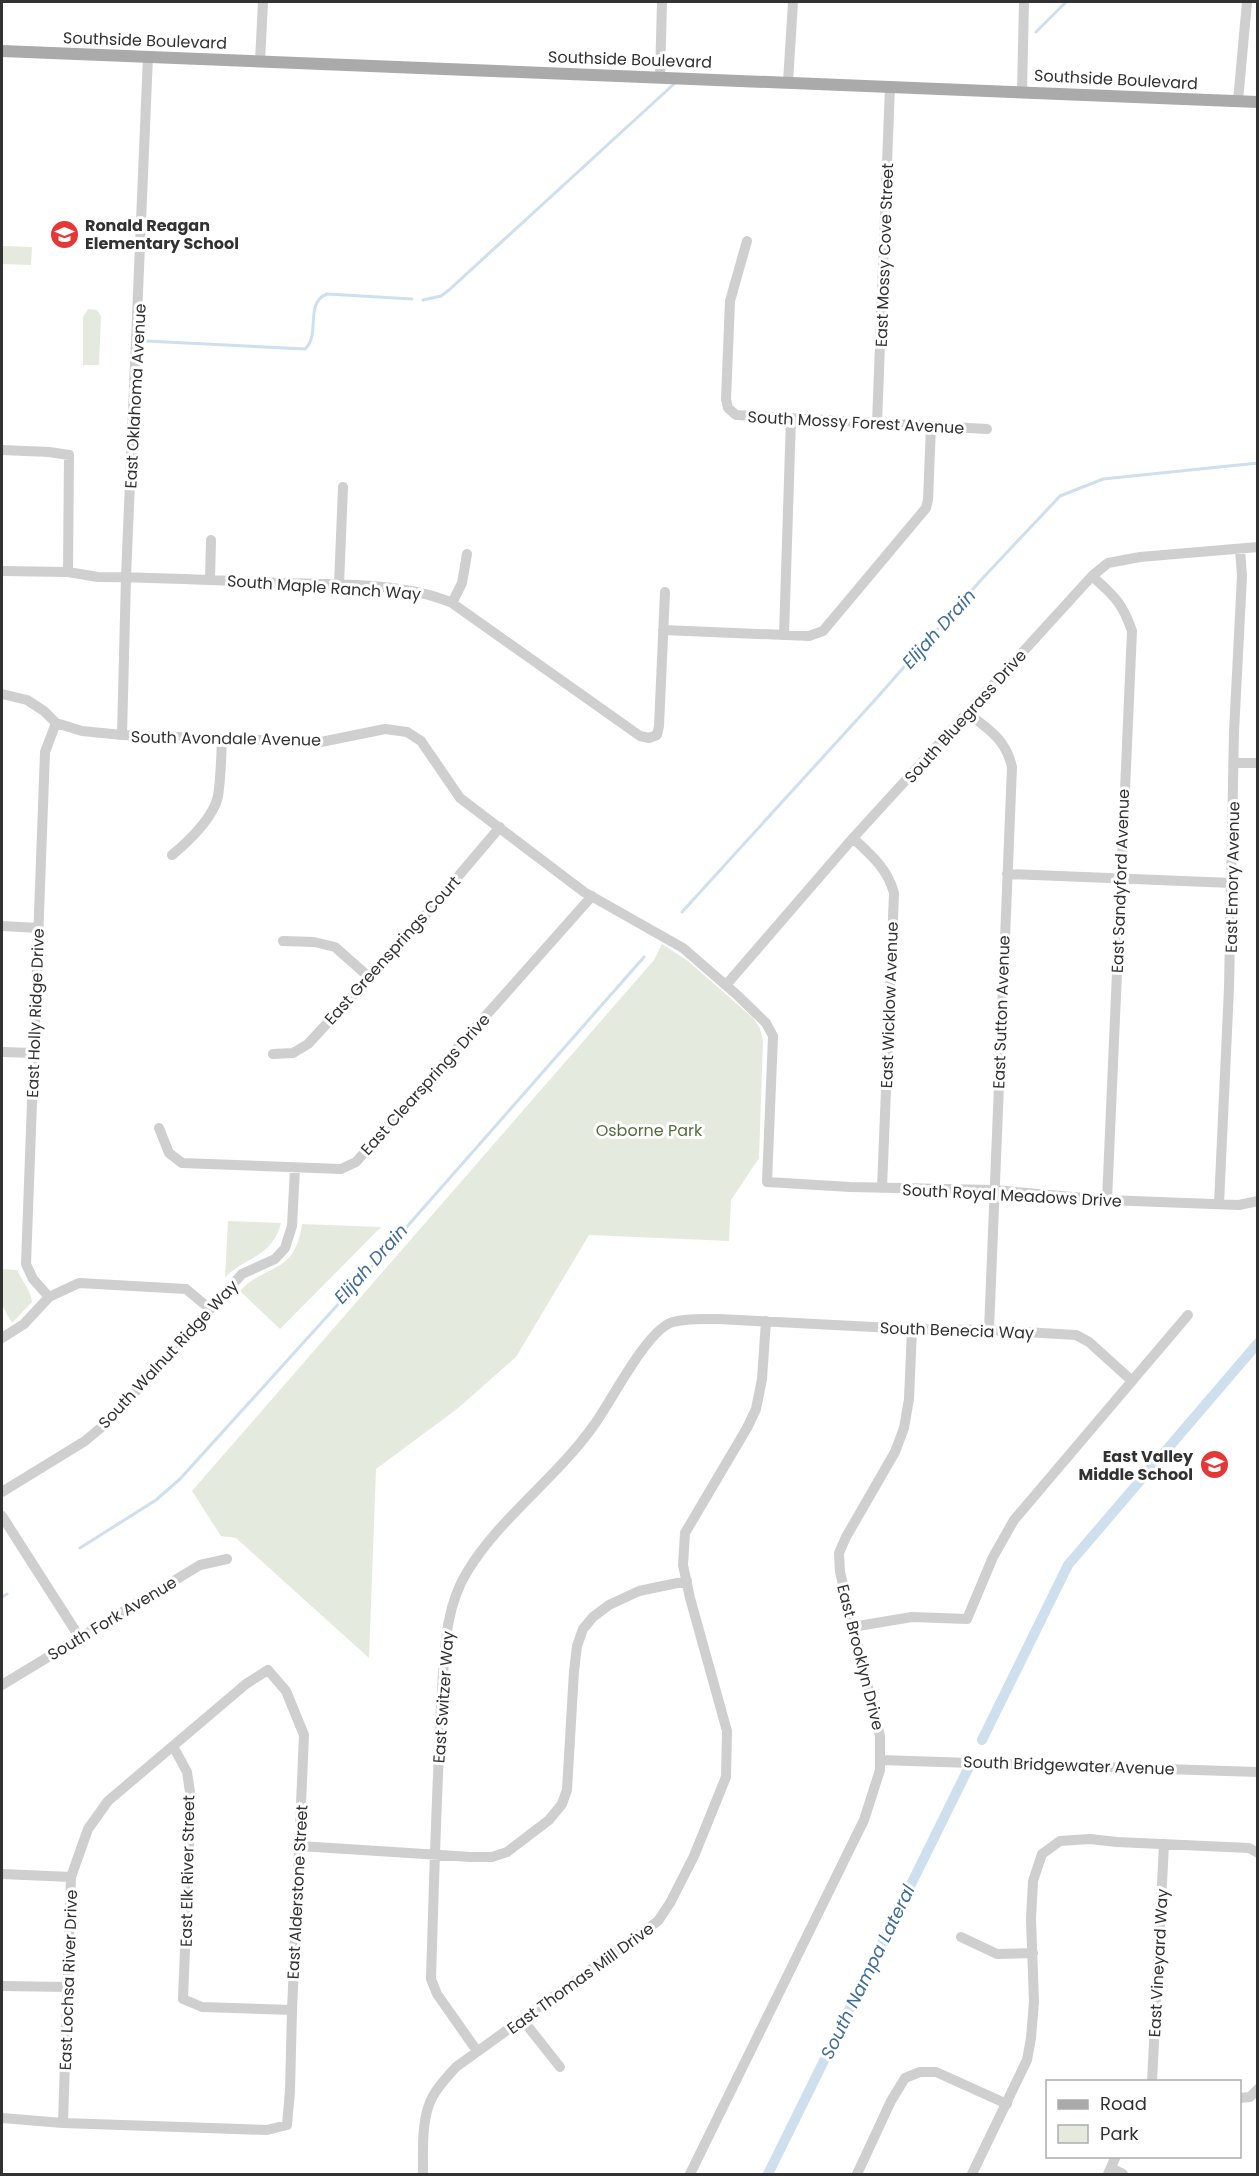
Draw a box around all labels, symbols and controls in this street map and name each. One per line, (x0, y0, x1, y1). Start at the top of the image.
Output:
street label: Southside Boulevard (63, 26, 227, 55)
street label: Southside Boulevard (548, 45, 712, 74)
street label: Southside Boulevard (1034, 64, 1198, 95)
street label: East Mossy Cove Street (870, 162, 899, 347)
place label: Ronald Reagan Elementary School (85, 214, 239, 255)
school or university icon: Ronald Reagan Elementary School (48, 218, 80, 250)
street label: East Oklahoma Avenue (119, 303, 152, 489)
street label: South Mossy Forest Avenue (747, 405, 965, 440)
street label: South Maple Ranch Way (226, 569, 422, 606)
water label: Elijah Drain (896, 583, 981, 674)
street label: South Bluegrass Drive (899, 644, 1032, 788)
street label: South Avondale Avenue (131, 725, 321, 752)
street label: East Sandyford Avenue (1106, 788, 1135, 974)
street label: East Emory Avenue (1220, 801, 1245, 953)
street label: East Greensprings Court (319, 871, 466, 1030)
street label: East Wicklow Avenue (875, 921, 904, 1089)
street label: East Holly Ridge Drive (21, 928, 50, 1098)
street label: East Sutton Avenue (987, 935, 1016, 1089)
street label: East Clearsprings Drive (355, 1008, 495, 1160)
park label: Osborne Park (596, 1119, 703, 1142)
street label: South Royal Meadows Drive (902, 1178, 1122, 1213)
water label: Elijah Drain (328, 1218, 413, 1309)
street label: South Walnut Ridge Way (93, 1275, 244, 1434)
street label: South Benecia Way (879, 1316, 1034, 1345)
place label: East Valley Middle School (1078, 1445, 1194, 1486)
school or university icon: East Valley Middle School (1198, 1449, 1230, 1481)
street label: South Fork Avenue (43, 1571, 181, 1666)
street label: East Brooklyn Drive (831, 1582, 890, 1733)
street label: East Switzer Way (427, 1630, 460, 1764)
street label: South Bridgewater Avenue (963, 1750, 1175, 1781)
street label: East Elk River Street (175, 1795, 200, 1947)
street label: East Alderstone Street (281, 1804, 314, 1980)
water label: South Nampa Lateral (814, 1880, 921, 2063)
street label: East Vineyard Way (1143, 1888, 1174, 2038)
street label: East Lochsa River Drive (54, 1889, 83, 2071)
street label: East Thomas Mill Drive (502, 1917, 659, 2040)
legend (1046, 2080, 1241, 2158)
text: Road (1100, 2091, 1147, 2116)
text: Park (1100, 2121, 1139, 2146)

